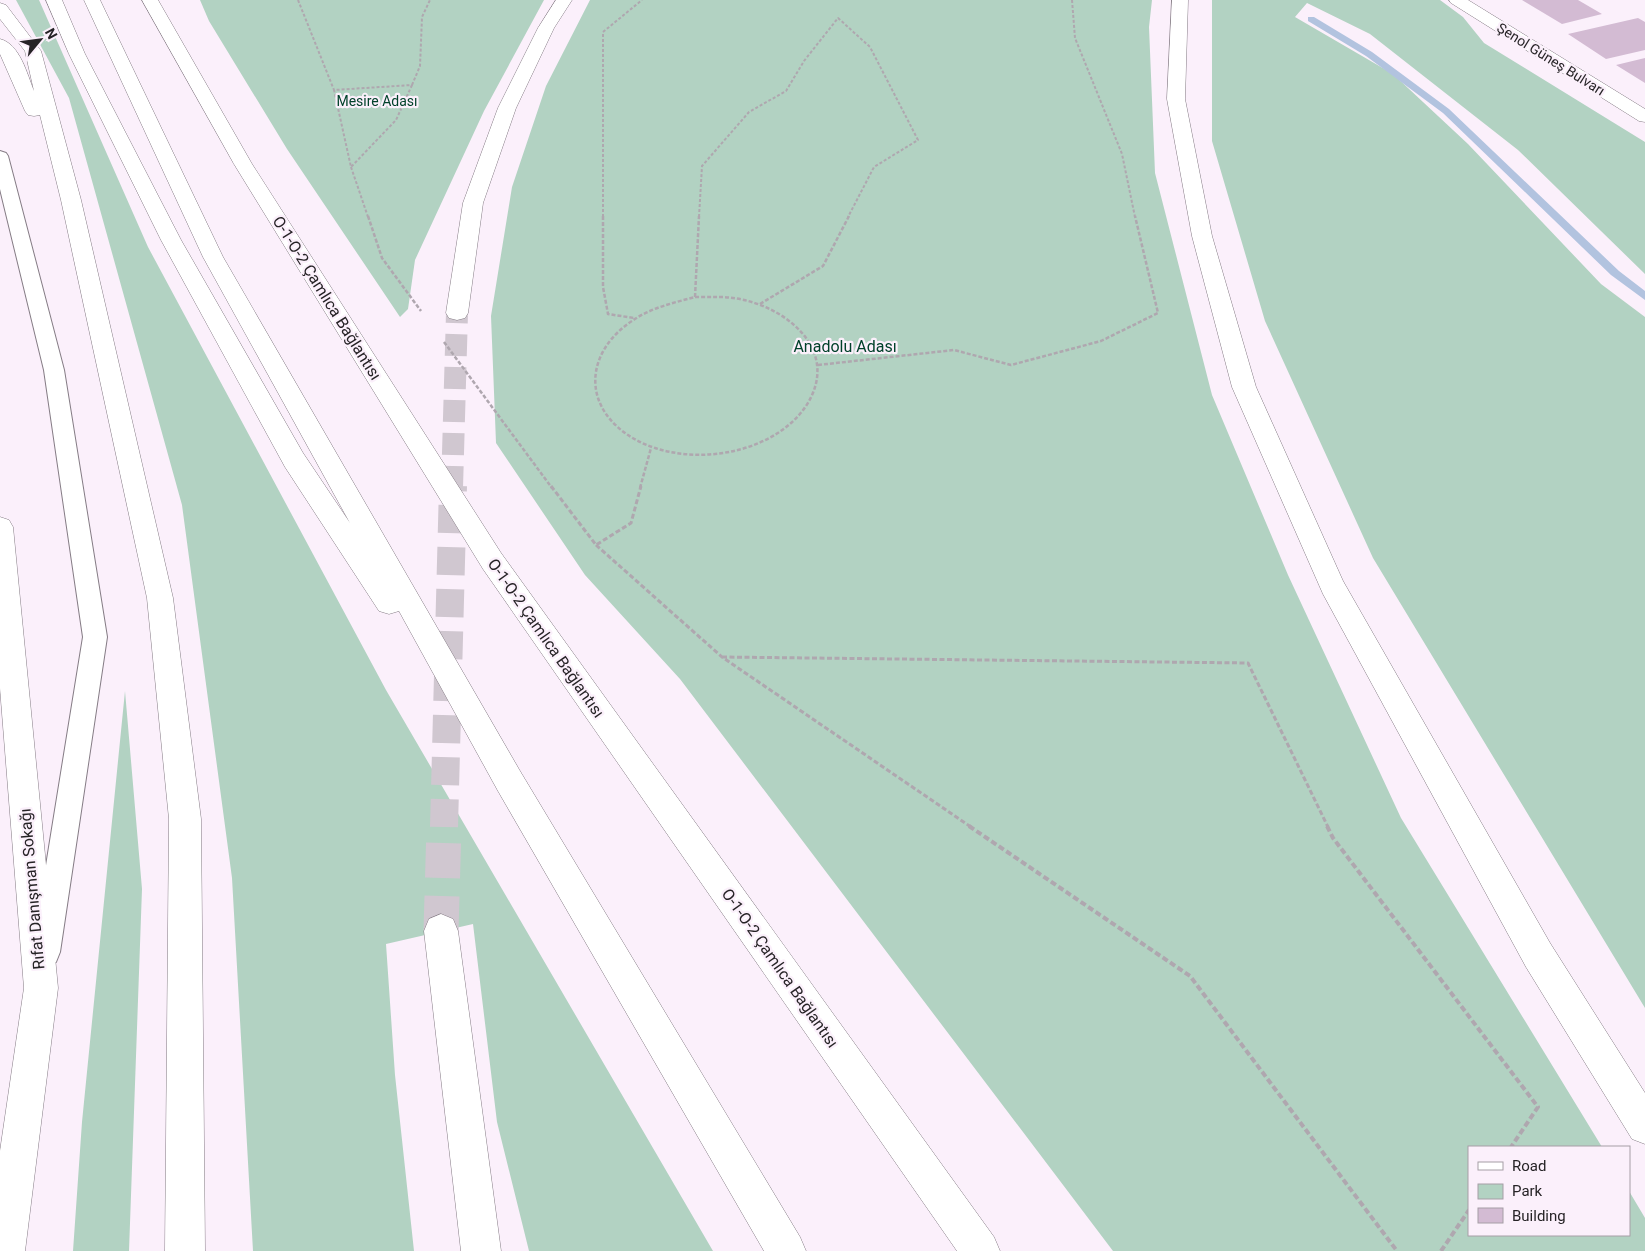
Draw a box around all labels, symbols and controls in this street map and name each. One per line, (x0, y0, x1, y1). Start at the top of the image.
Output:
north arrow (15, 15, 65, 65)
street label: Şenol Güneş Bulvarı (1494, 19, 1608, 99)
text: N (42, 25, 61, 42)
park label: Mesire Adası (336, 93, 418, 109)
street label: O-1-O-2 Çamlıca Bağlantısı (269, 212, 385, 384)
park label: Anadolu Adası (793, 337, 897, 356)
street label: O-1-O-2 Çamlıca Bağlantısı (484, 555, 608, 721)
street label: Rıfat Danışman Sokağı (15, 808, 49, 970)
street label: O-1-O-2 Çamlıca Bağlantısı (718, 885, 842, 1051)
legend (1468, 1146, 1630, 1236)
text: Road (1512, 1157, 1546, 1175)
text: Park (1512, 1182, 1543, 1200)
text: Building (1512, 1207, 1566, 1225)

